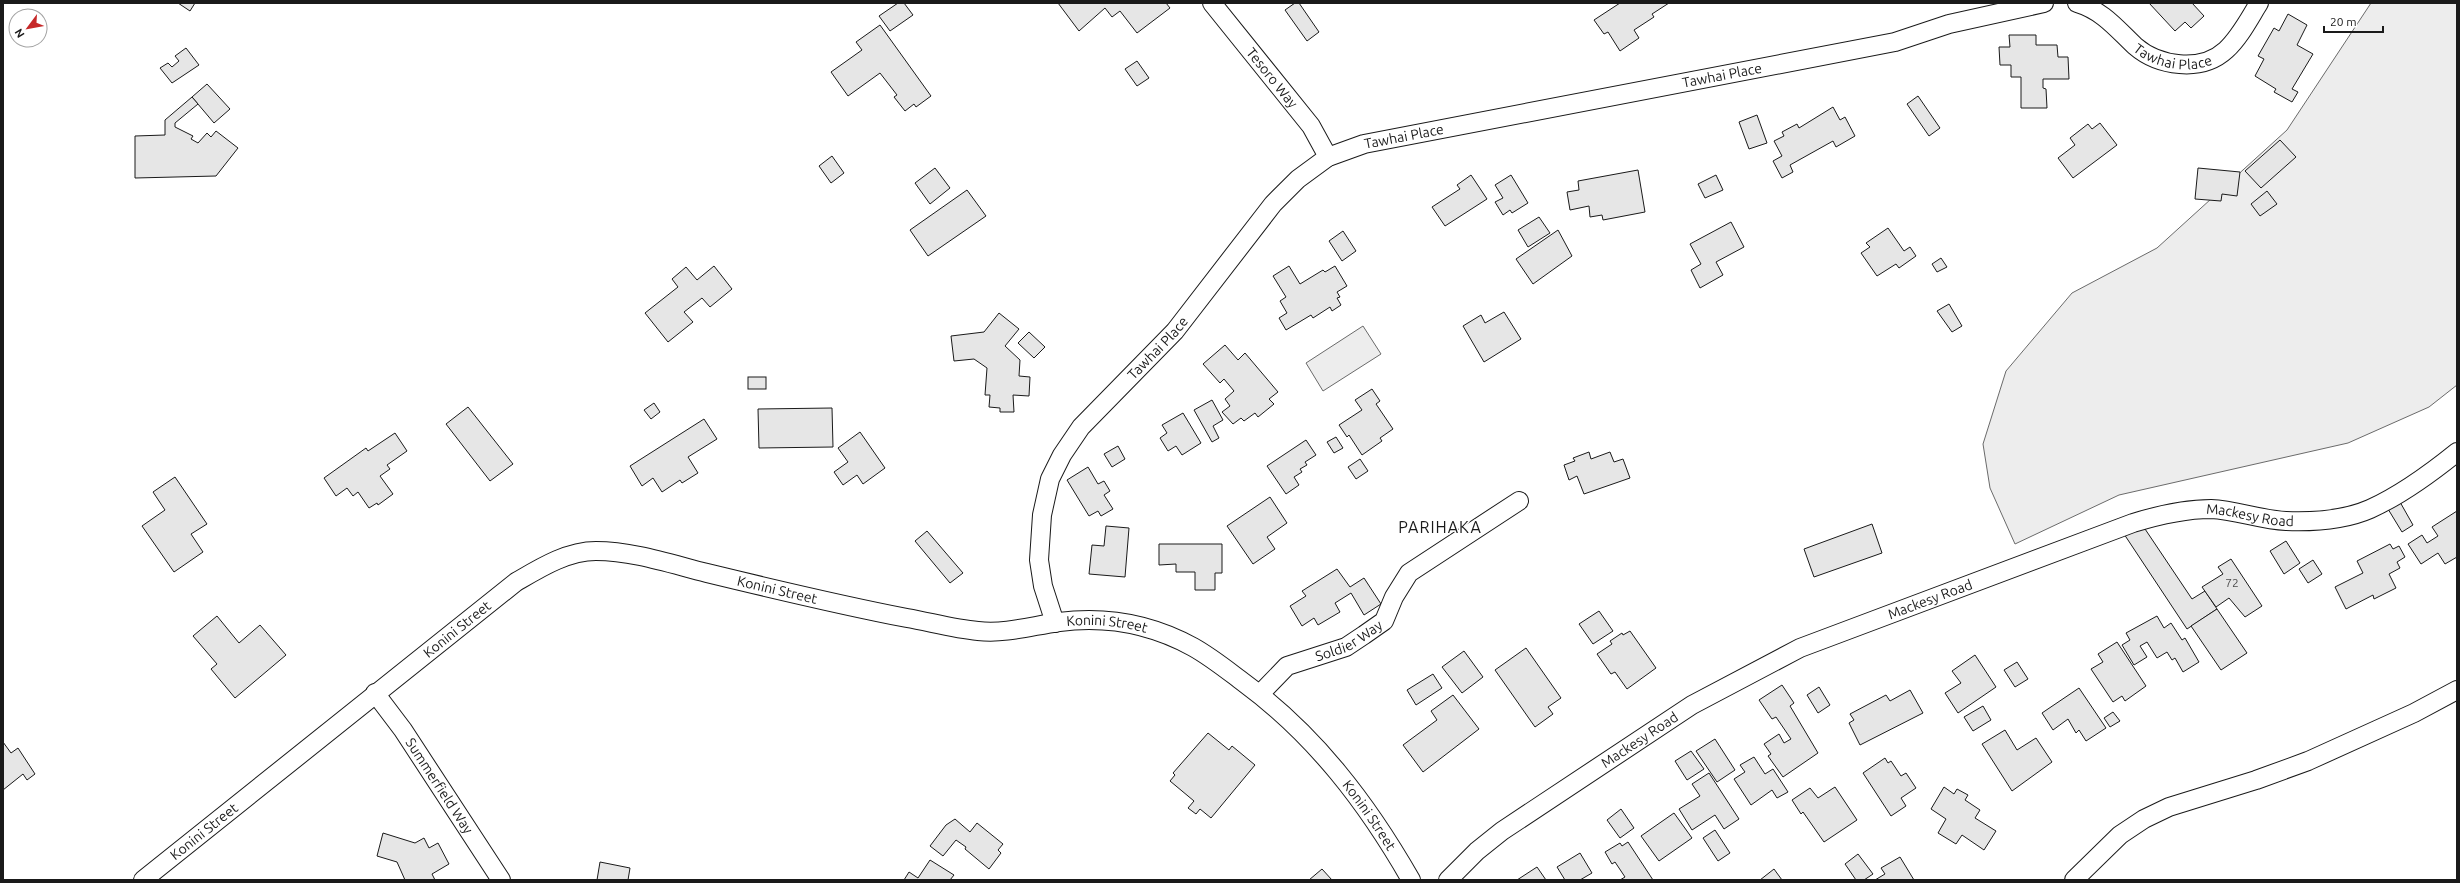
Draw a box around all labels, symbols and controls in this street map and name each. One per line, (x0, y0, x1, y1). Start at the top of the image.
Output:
north arrow (8, 8, 48, 48)
scale bar (2324, 8, 2383, 34)
text: 20 m (2330, 15, 2357, 28)
text: N (12, 27, 27, 40)
street label: Tawhai Place (2131, 40, 2214, 72)
street label: Tesoro Way (1243, 45, 1301, 111)
street label: Tawhai Place (1681, 60, 1763, 91)
street label: Tawhai Place (1363, 121, 1445, 152)
street label: Tawhai Place (1124, 313, 1191, 383)
street label: Mackesy Road (2206, 501, 2294, 529)
district label: PARIHAKA (1398, 518, 1482, 536)
street label: Konini Street (736, 573, 819, 607)
street label: Mackesy Road (1886, 576, 1974, 622)
house number: 72 (2225, 576, 2239, 589)
street label: Konini Street (420, 597, 494, 661)
street label: Konini Street (1066, 612, 1150, 636)
street label: Soldier Way (1313, 617, 1385, 664)
street label: Mackesy Road (1598, 709, 1681, 771)
street label: Summerfield Way (402, 735, 477, 837)
street label: Konini Street (1339, 777, 1400, 854)
street label: Konini Street (167, 799, 241, 863)

